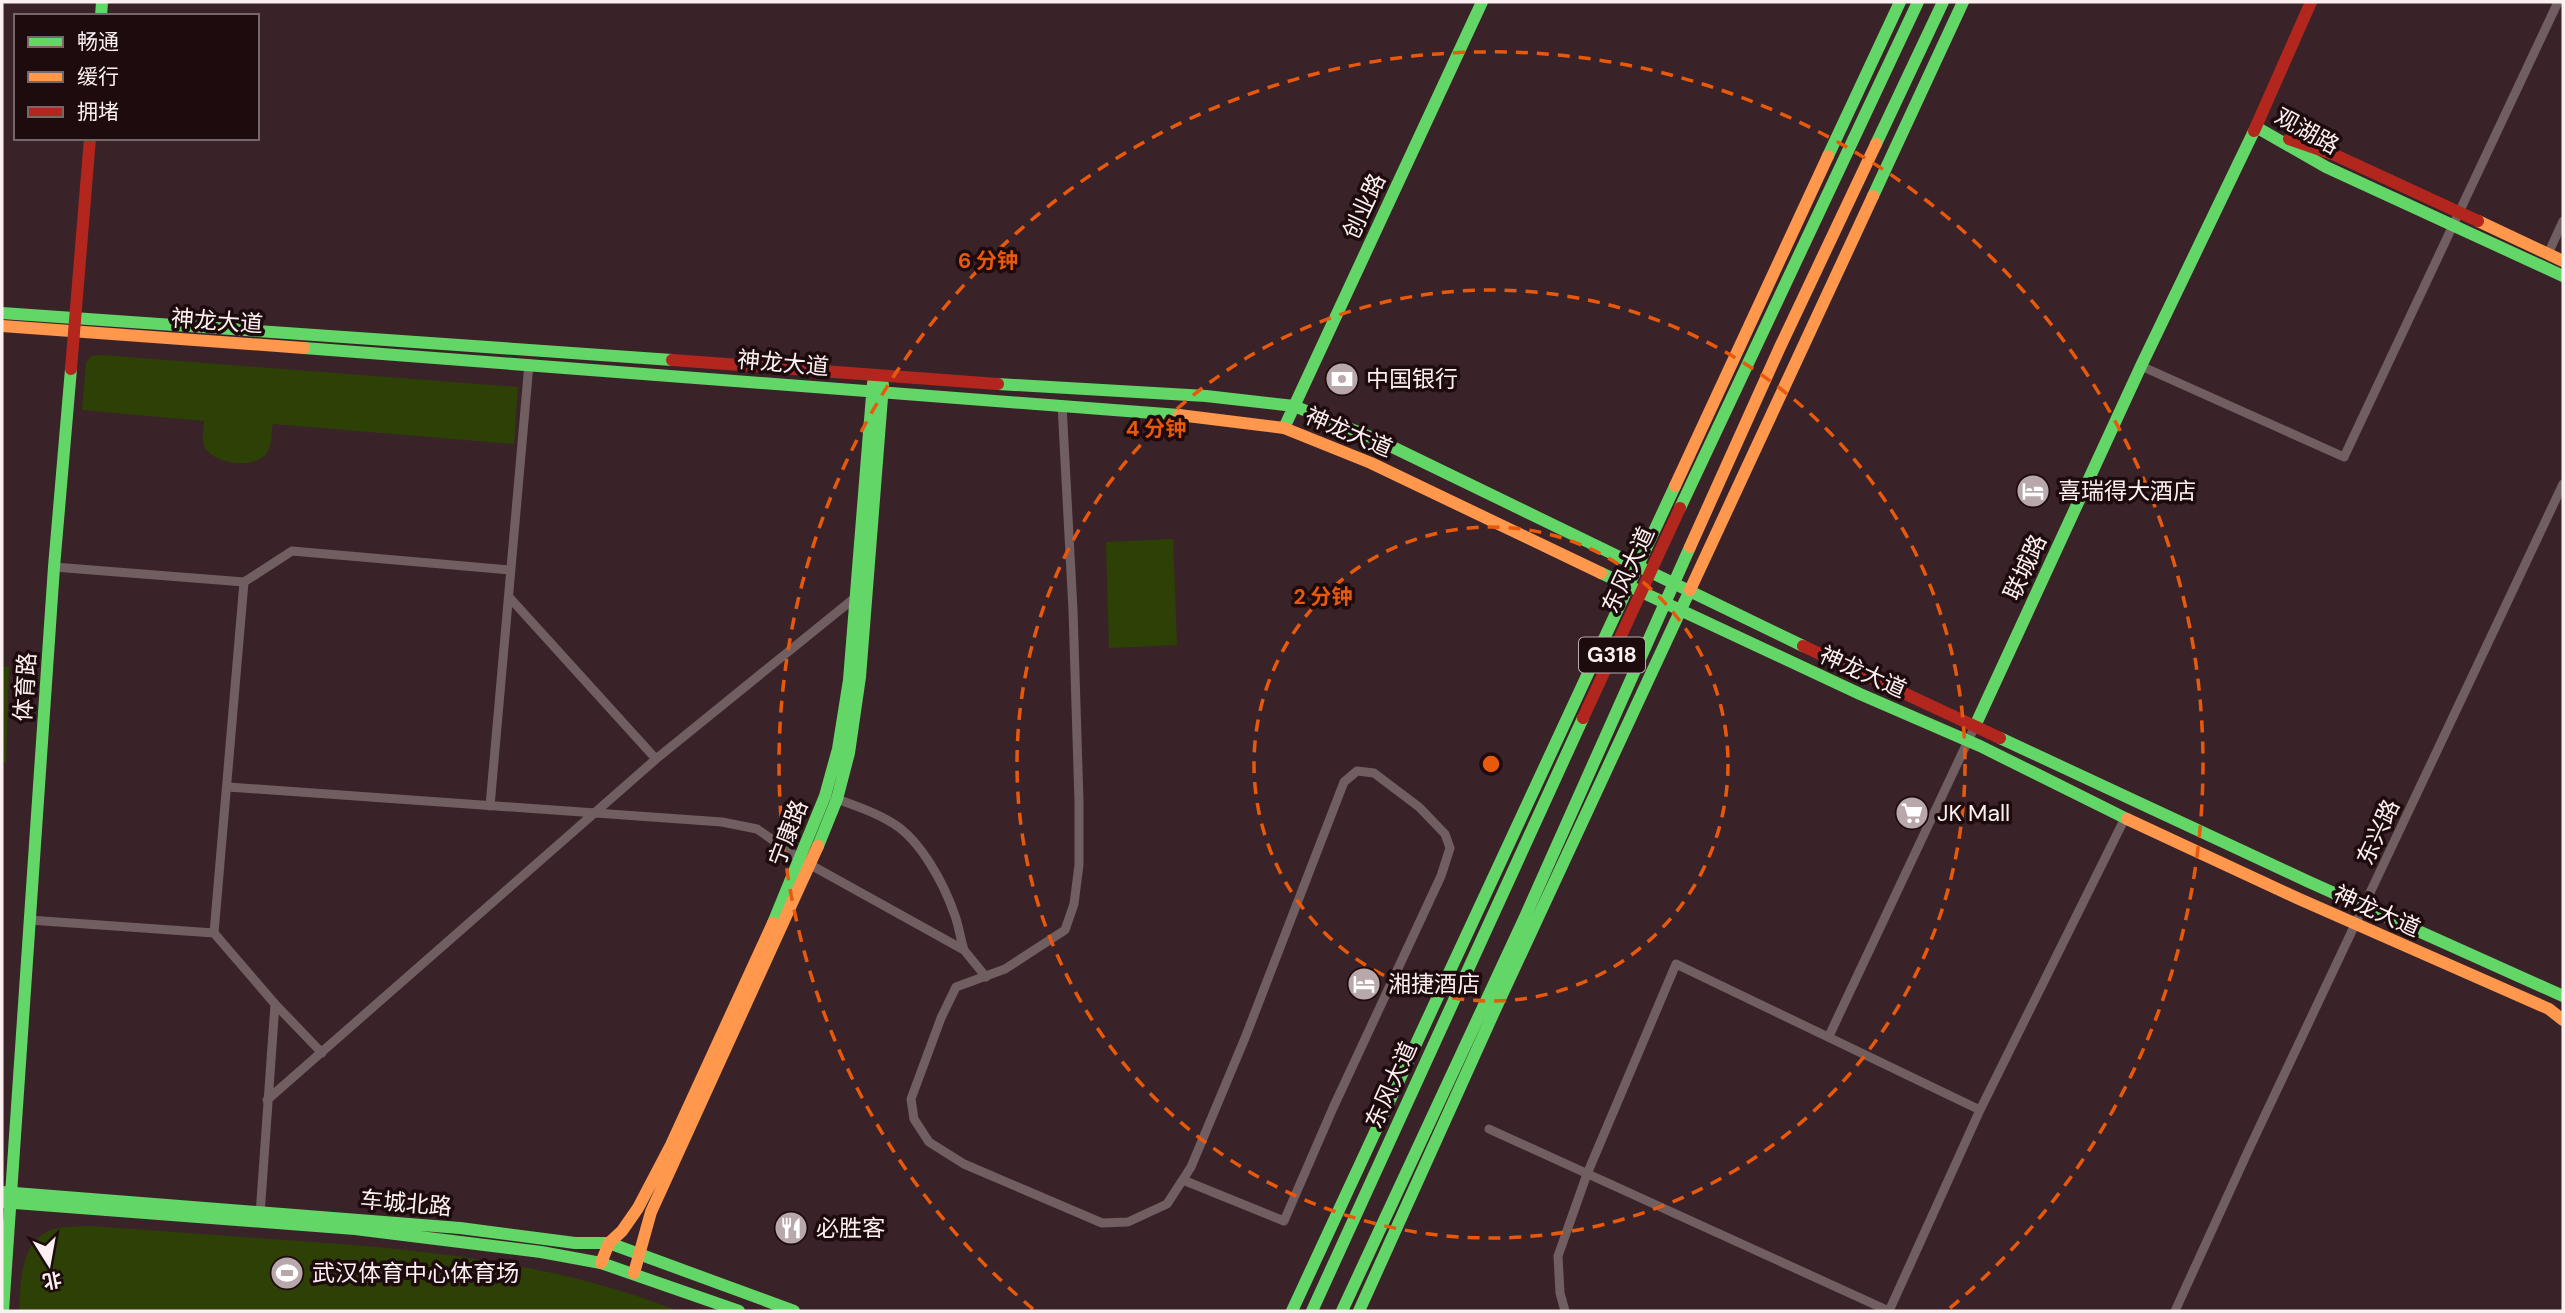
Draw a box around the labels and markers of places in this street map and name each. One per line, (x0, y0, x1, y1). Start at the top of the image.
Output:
bank icon: 中国银行 (1323, 360, 1361, 398)
place label: 中国银行 (1366, 364, 1458, 394)
hotel icon: 喜瑞得大酒店 (2014, 472, 2052, 510)
place label: 喜瑞得大酒店 (2058, 476, 2196, 506)
centre of rings (1479, 752, 1503, 776)
supermarket icon: JK Mall (1893, 794, 1931, 832)
place label: JK Mall (1937, 798, 2010, 828)
hotel icon: 湘捷酒店 (1345, 965, 1383, 1003)
place label: 湘捷酒店 (1388, 969, 1480, 999)
restaurant icon: 必胜客 (772, 1209, 810, 1247)
place label: 必胜客 (816, 1213, 885, 1243)
sports icon: 武汉体育中心体育场 (268, 1254, 306, 1292)
place label: 武汉体育中心体育场 (312, 1258, 519, 1288)

